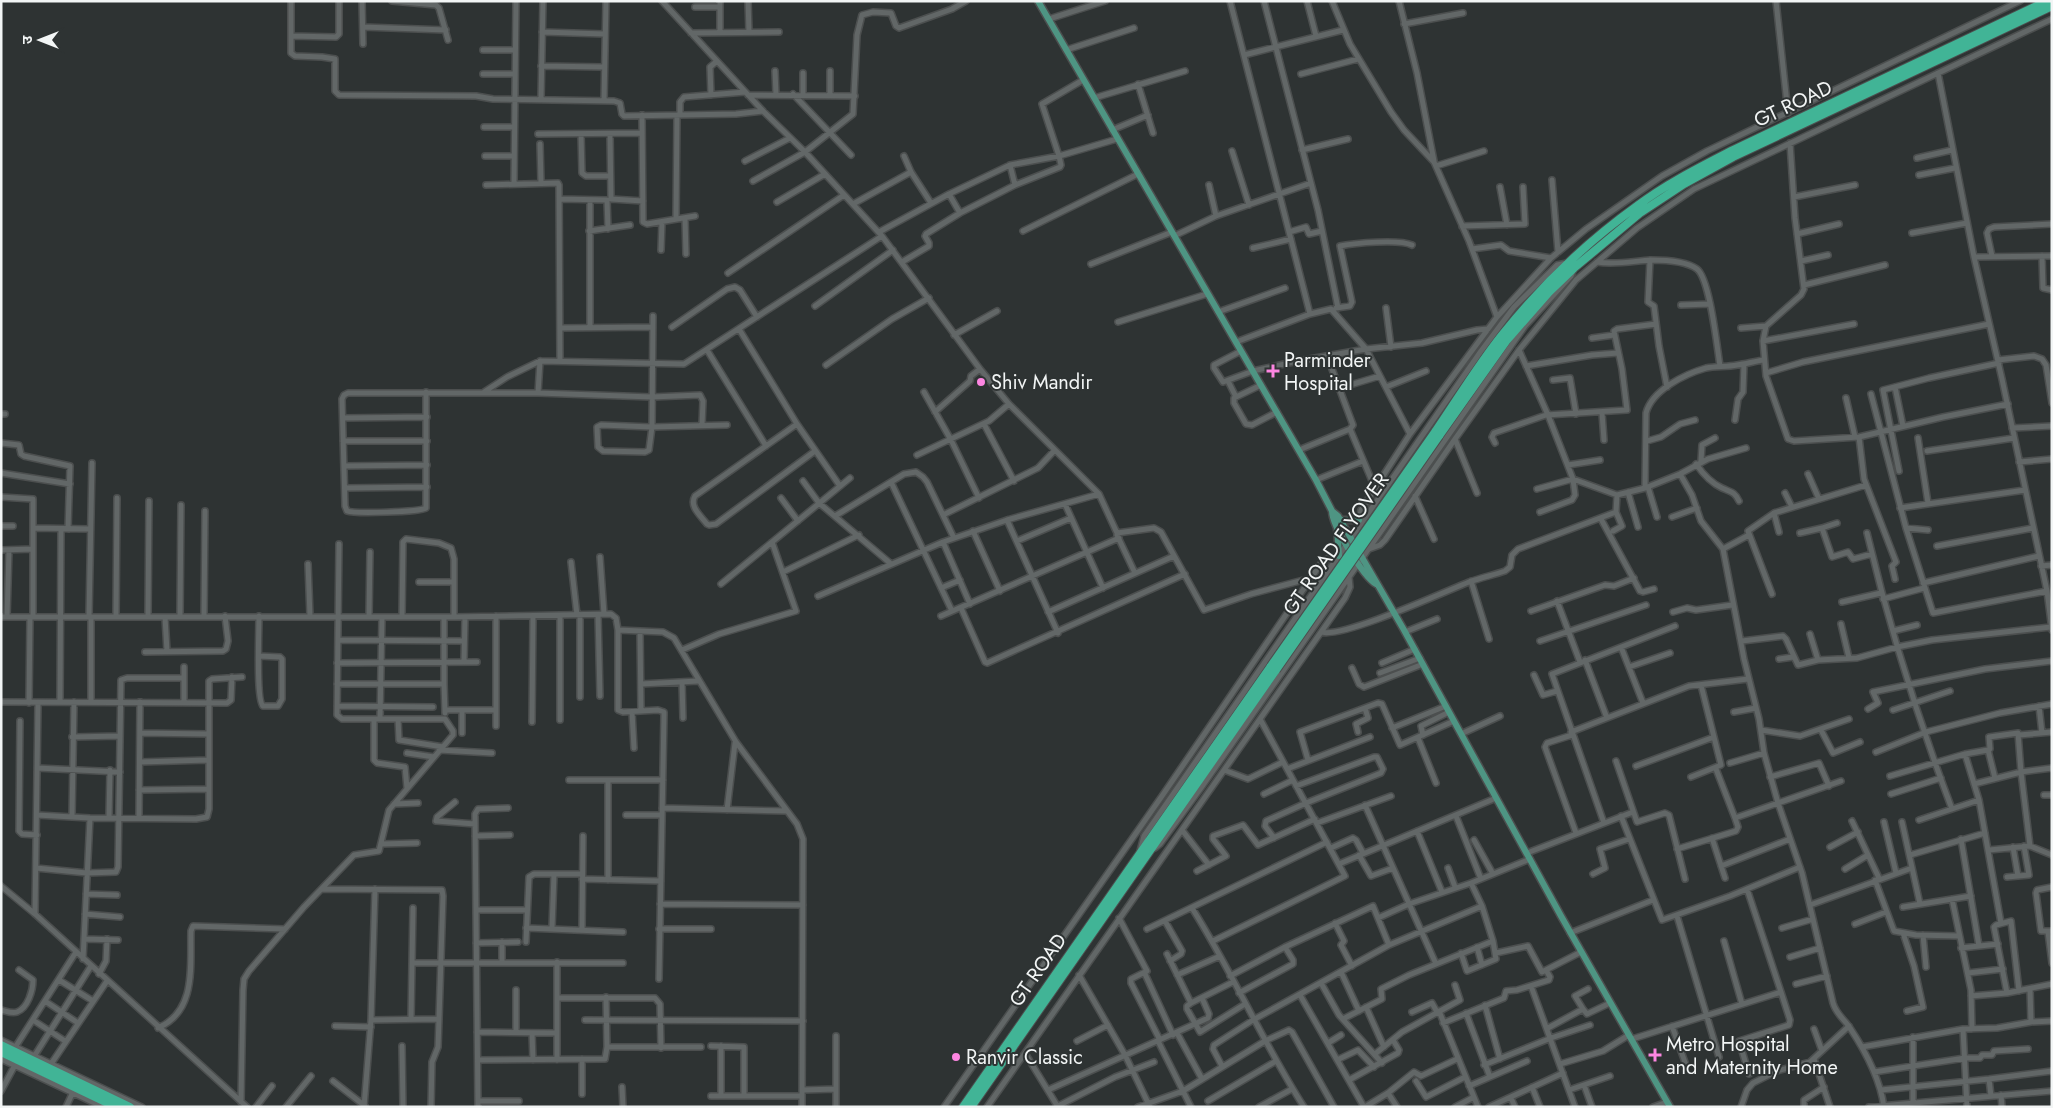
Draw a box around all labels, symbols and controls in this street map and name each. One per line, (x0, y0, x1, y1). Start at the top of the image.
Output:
north arrow (15, 15, 65, 65)
text: उ (17, 35, 37, 44)
street label: GT ROAD (1749, 73, 1837, 135)
place label: Parminder Hospital (1284, 346, 1371, 398)
marker: Parminder Hospital (1266, 364, 1280, 378)
place label: Shiv Mandir (991, 368, 1092, 397)
marker: Shiv Mandir (975, 376, 987, 388)
street label: GT ROAD FLYOVER (1276, 467, 1396, 621)
street label: GT ROAD (1002, 928, 1074, 1012)
place label: Metro Hospital and Maternity Home (1666, 1030, 1838, 1082)
place label: Ranvir Classic (966, 1043, 1083, 1072)
marker: Metro Hospital and Maternity Home (1648, 1048, 1662, 1062)
marker: Ranvir Classic (950, 1051, 962, 1063)

